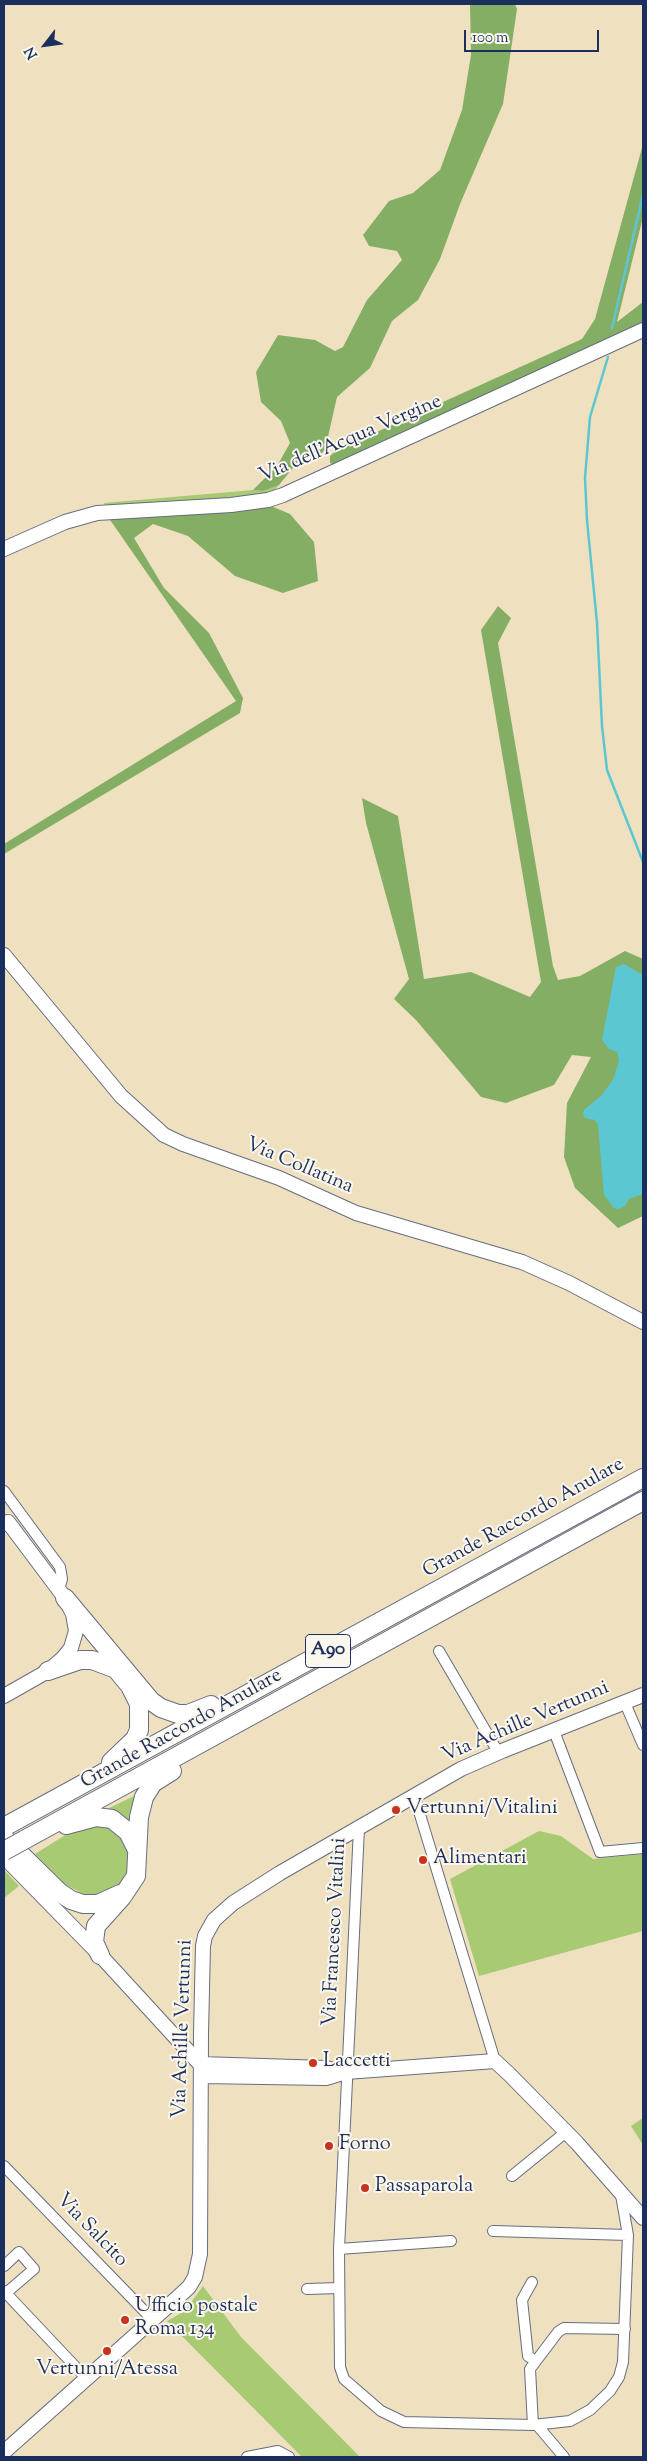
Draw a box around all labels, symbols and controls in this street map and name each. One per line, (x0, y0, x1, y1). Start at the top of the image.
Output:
north arrow (20, 20, 70, 70)
scale bar (467, 20, 602, 52)
text: 100 m (472, 28, 508, 49)
text: N (21, 43, 43, 62)
street label: Via dell'Acqua Vergine (256, 391, 446, 489)
street label: Via Collatina (242, 1134, 356, 1200)
street label: Grande Raccordo Anulare (419, 1454, 629, 1584)
road number: A90 (306, 1634, 350, 1668)
street label: Grande Raccordo Anulare (77, 1665, 287, 1795)
street label: Via Achille Vertunni (439, 1677, 613, 1769)
place label: Vertunni/Vitalini (406, 1798, 558, 1822)
marker: Vertunni/Vitalini (390, 1804, 402, 1816)
street label: Via Francesco Vitalini (319, 1837, 353, 2027)
place label: Alimentari (433, 1848, 527, 1872)
marker: Alimentari (417, 1854, 429, 1866)
street label: Via Achille Vertunni (169, 1939, 199, 2119)
place label: Laccetti (323, 2051, 391, 2075)
marker: Laccetti (307, 2057, 319, 2069)
place label: Forno (339, 2134, 391, 2158)
marker: Forno (323, 2140, 335, 2152)
place label: Passaparola (375, 2176, 473, 2200)
marker: Passaparola (359, 2182, 371, 2194)
street label: Via Salcito (50, 2189, 132, 2273)
place label: Ufficio postale Roma 134 (135, 2296, 258, 2343)
marker: Ufficio postale Roma 134 (119, 2314, 131, 2326)
marker: Vertunni/Atessa (101, 2345, 113, 2357)
place label: Vertunni/Atessa (36, 2359, 178, 2383)

